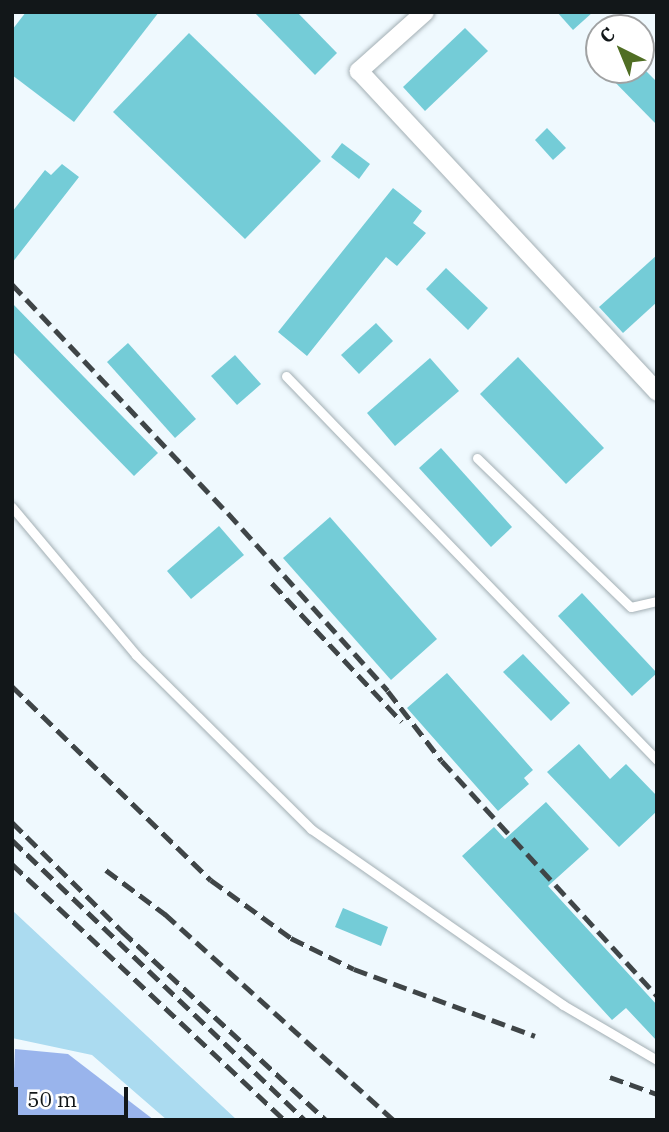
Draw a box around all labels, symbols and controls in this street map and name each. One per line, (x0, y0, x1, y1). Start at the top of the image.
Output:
north arrow (585, 14, 655, 84)
text: С (594, 22, 620, 48)
scale bar (18, 1072, 131, 1116)
text: 50 m (27, 1085, 77, 1113)

